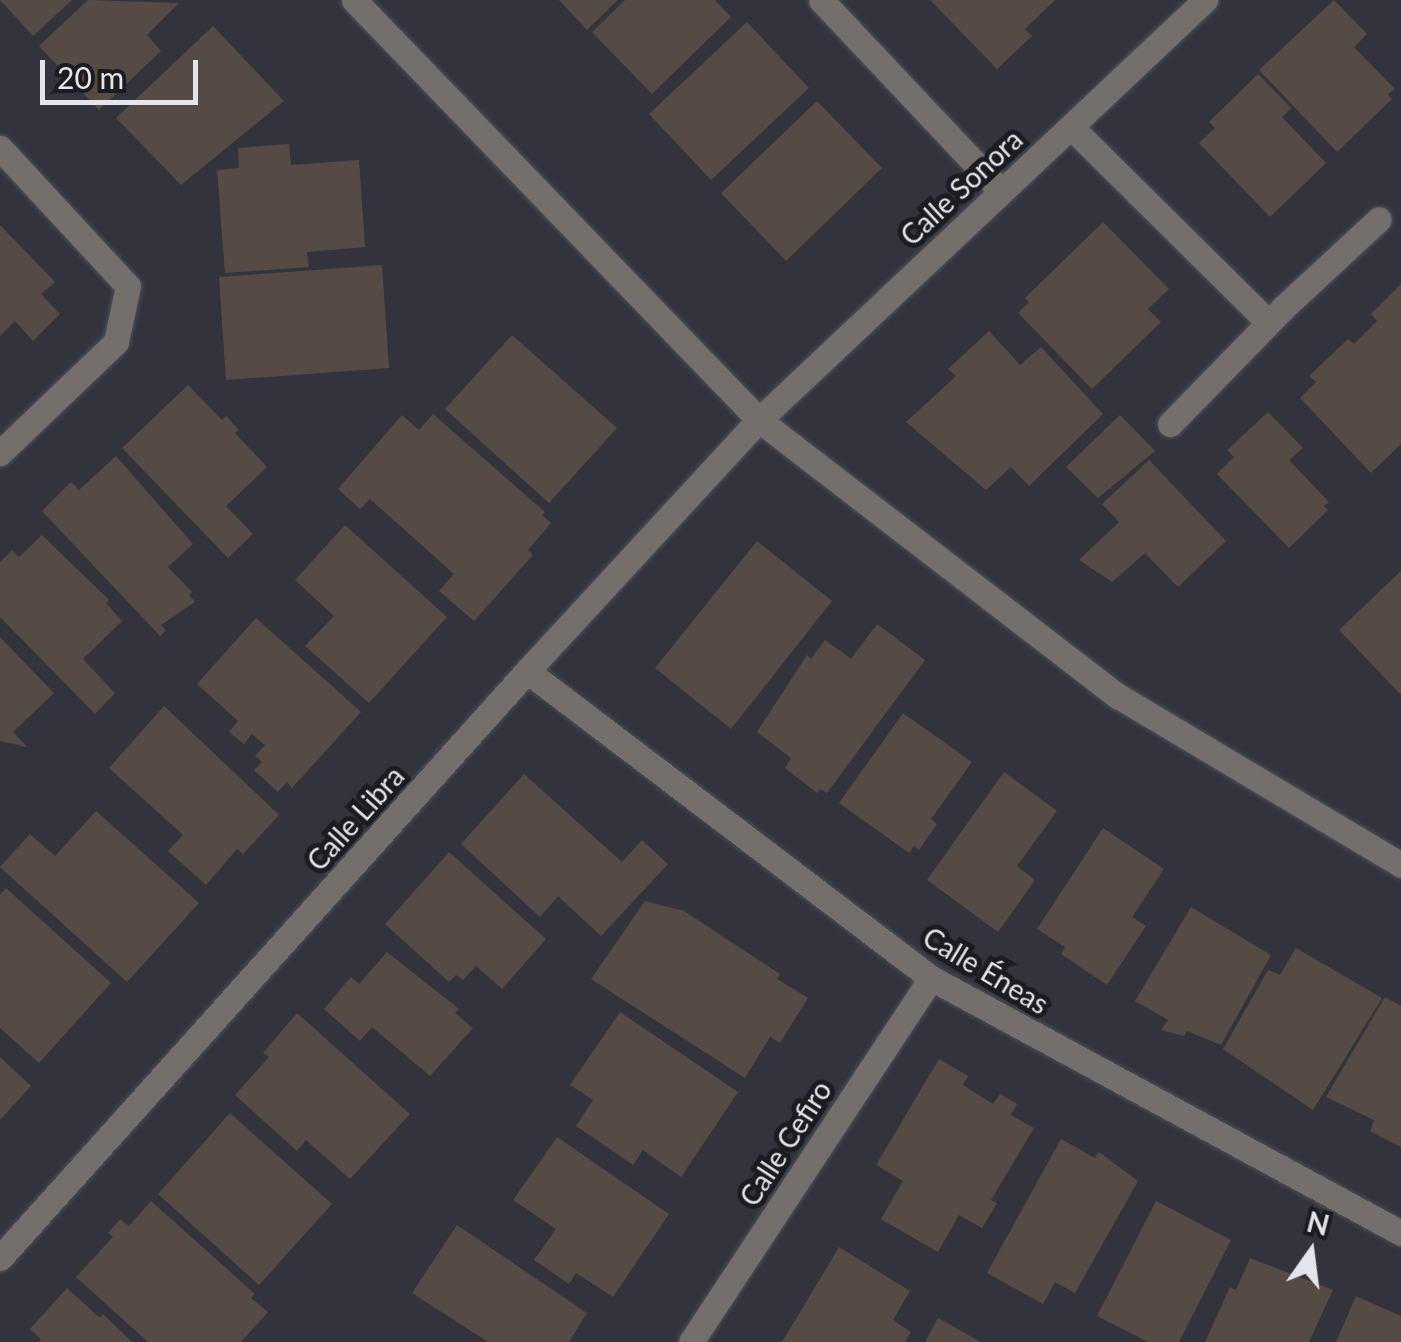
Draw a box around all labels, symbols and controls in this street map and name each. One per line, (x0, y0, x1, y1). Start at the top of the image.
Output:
scale bar (45, 40, 202, 102)
text: 20 m (57, 59, 124, 95)
street label: Calle Sonora (893, 122, 1029, 252)
street label: Calle Libra (300, 759, 410, 877)
street label: Calle Éneas (917, 920, 1055, 1020)
street label: Calle Cefiro (732, 1074, 838, 1212)
north arrow (1261, 1202, 1361, 1302)
text: N (1304, 1204, 1333, 1242)

